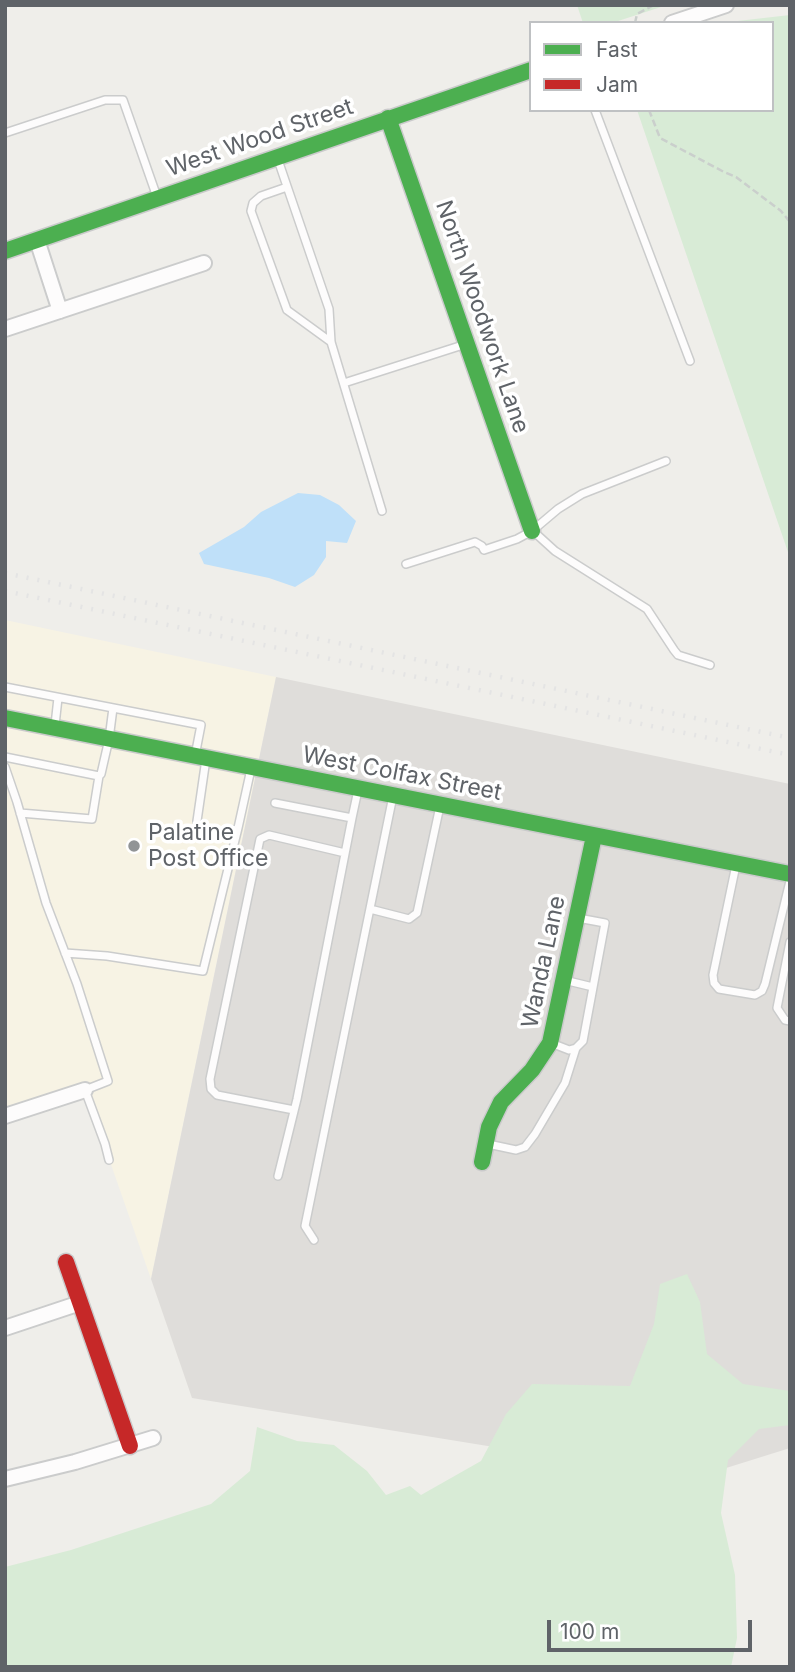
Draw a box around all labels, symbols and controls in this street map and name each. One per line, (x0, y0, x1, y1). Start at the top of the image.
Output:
legend (529, 21, 774, 112)
text: Fast (596, 37, 638, 62)
text: Jam (596, 72, 638, 97)
street label: West Wood Street (163, 93, 357, 183)
street label: North Woodwork Lane (429, 197, 535, 437)
street label: West Colfax Street (300, 741, 504, 807)
place label: Palatine Post Office (148, 819, 268, 873)
marker: Palatine Post Office (126, 838, 142, 854)
street label: Wanda Lane (517, 893, 571, 1031)
scale bar (550, 1606, 755, 1650)
text: 100 m (560, 1619, 619, 1644)

